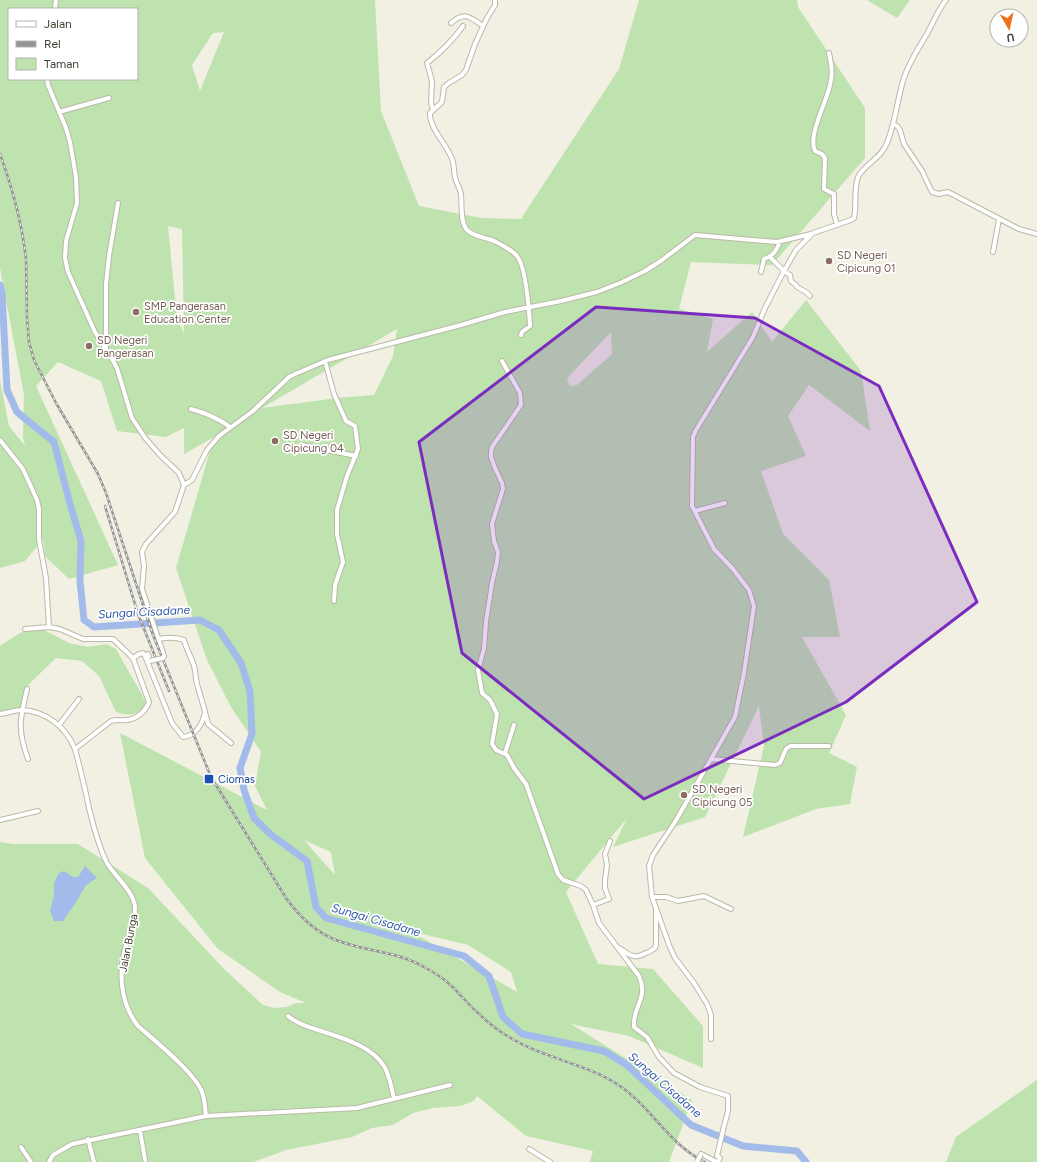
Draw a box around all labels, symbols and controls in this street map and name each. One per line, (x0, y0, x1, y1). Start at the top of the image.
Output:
legend (8, 8, 138, 80)
north arrow (989, 8, 1029, 48)
text: Jalan (44, 17, 72, 31)
text: U (1005, 30, 1015, 44)
text: Rel (44, 37, 61, 51)
text: Taman (44, 57, 79, 71)
place label: SD Negeri Cipicung 01 (837, 249, 896, 275)
marker: SD Negeri Cipicung 01 (824, 256, 834, 266)
place label: SMP Pangerasan Education Center (144, 300, 231, 326)
marker: SMP Pangerasan Education Center (131, 307, 141, 317)
place label: SD Negeri Pangerasan (97, 334, 154, 360)
marker: SD Negeri Pangerasan (84, 341, 94, 351)
place label: SD Negeri Cipicung 04 (283, 429, 344, 455)
marker: SD Negeri Cipicung 04 (270, 436, 280, 446)
water label: Sungai Cisadane (98, 603, 191, 621)
marker: Ciomas (203, 773, 215, 785)
place label: Ciomas (218, 773, 255, 786)
place label: SD Negeri Cipicung 05 (692, 783, 752, 809)
marker: SD Negeri Cipicung 05 (679, 790, 689, 800)
water label: Sungai Cisadane (330, 901, 423, 940)
street label: Jalan Bunga (116, 913, 141, 973)
water label: Sungai Cisadane (626, 1050, 705, 1121)

